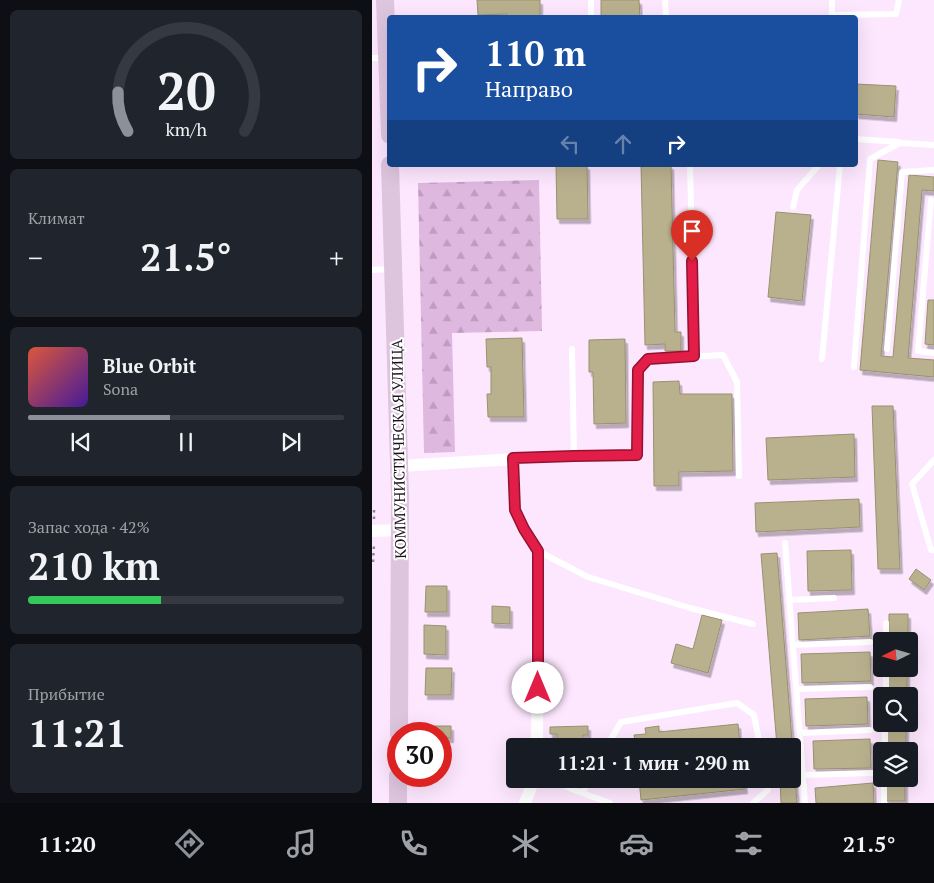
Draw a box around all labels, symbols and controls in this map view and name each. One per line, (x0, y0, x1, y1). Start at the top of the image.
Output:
text: 110 m (485, 30, 586, 76)
icon: right (402, 35, 467, 100)
text: 20 (157, 56, 215, 125)
text: Направо (485, 74, 573, 103)
text: km/h (165, 117, 207, 141)
icon: left (556, 130, 584, 158)
icon: ahead (609, 130, 637, 158)
icon: right (662, 130, 690, 158)
text: Климат (28, 207, 85, 229)
pin (671, 210, 713, 261)
icon: arrive (678, 217, 706, 245)
text: 21.5° (140, 232, 232, 282)
text: − (28, 239, 43, 276)
text: + (329, 239, 344, 276)
street label: КОММУНИСТИЧЕСКАЯ УЛИЦА (386, 338, 410, 559)
text: Blue Orbit (103, 353, 196, 378)
text: Sona (103, 378, 138, 400)
icon: previous (67, 428, 95, 456)
icon: pause (172, 428, 200, 456)
icon: next (277, 428, 305, 456)
text: Запас хода · 42% (28, 516, 150, 538)
text: 210 km (28, 541, 160, 591)
north arrow (873, 632, 918, 678)
map controls (873, 632, 918, 787)
position arrow (511, 661, 563, 713)
text: Прибытие (28, 683, 105, 705)
button: search (873, 687, 918, 732)
text: 11:21 (28, 708, 127, 758)
speed limit sign: 30 (387, 722, 452, 787)
button: layers (873, 742, 918, 787)
text: 11:21 · 1 мин · 290 m (557, 750, 750, 775)
icon: directions (172, 826, 207, 861)
icon: music (284, 826, 319, 861)
icon: phone (396, 826, 431, 861)
icon: climate (508, 826, 543, 861)
icon: car (619, 826, 654, 861)
icon: filters (731, 826, 766, 861)
text: 11:20 (38, 829, 96, 858)
text: 21.5° (843, 829, 896, 858)

